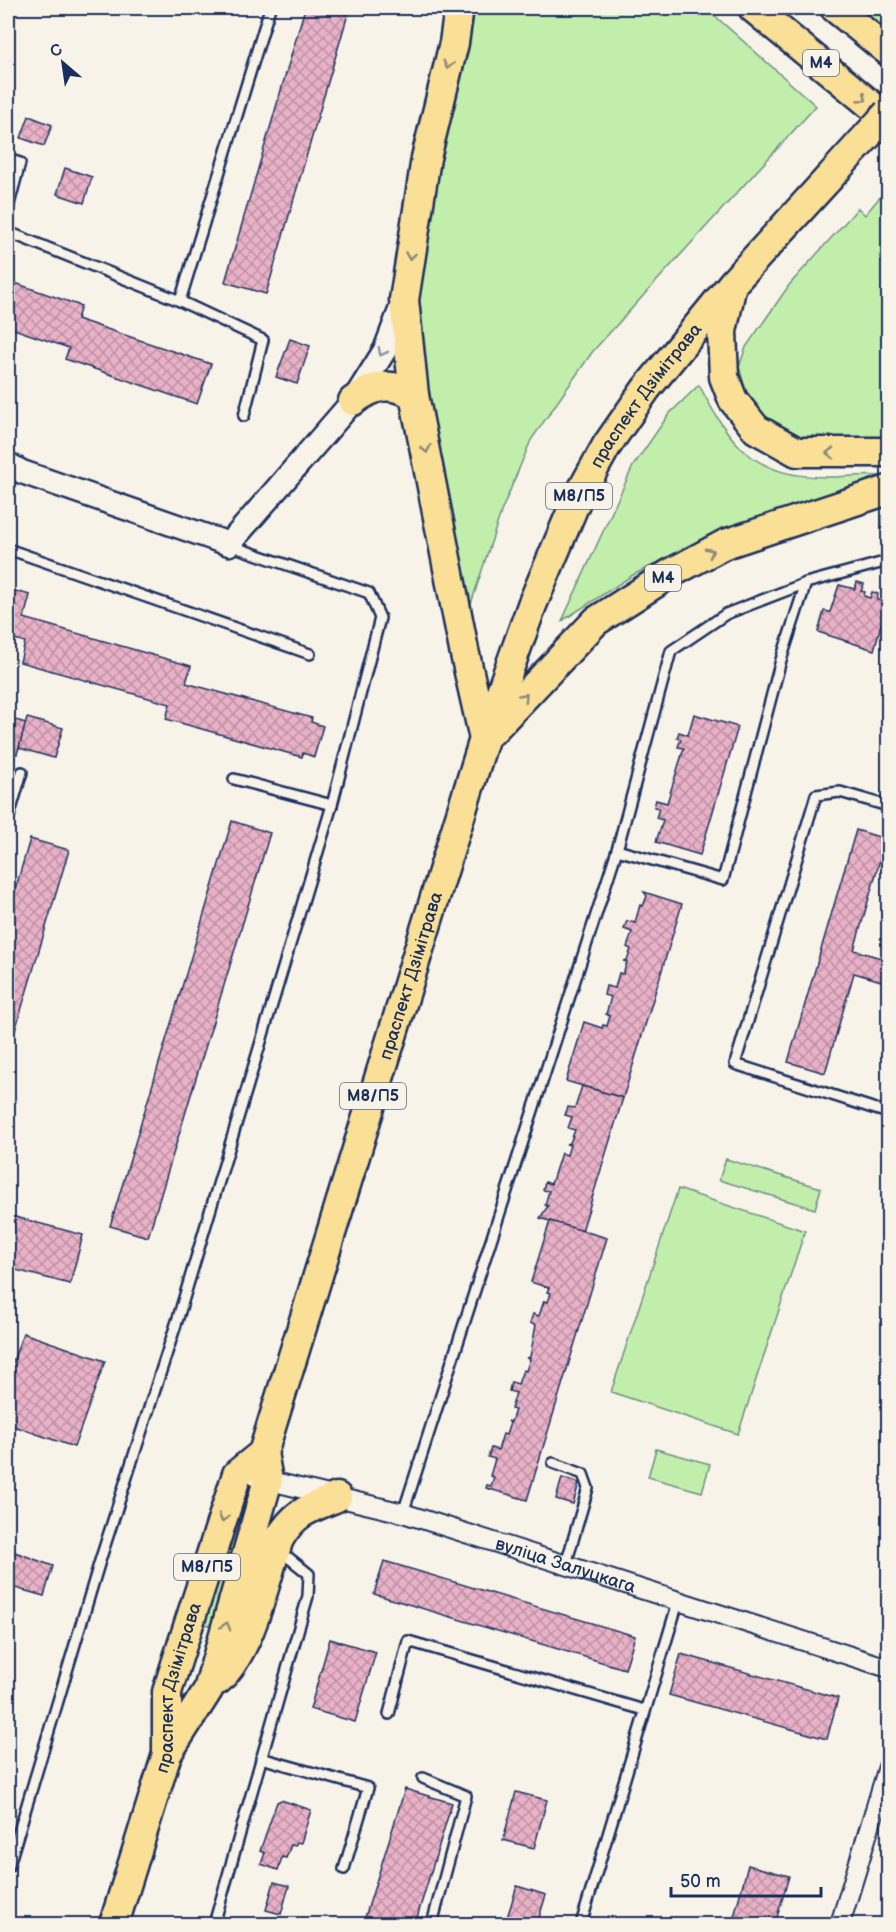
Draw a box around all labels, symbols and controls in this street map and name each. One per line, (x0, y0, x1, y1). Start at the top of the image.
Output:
north arrow (33, 33, 93, 93)
text: С (47, 40, 66, 62)
road number: М4 (803, 50, 839, 76)
one-way arrow (443, 60, 456, 70)
one-way arrow (856, 91, 867, 102)
one-way arrow (404, 251, 417, 261)
street label: праспект Дзімітрава (586, 319, 706, 472)
one-way arrow (378, 346, 390, 357)
one-way arrow (419, 444, 431, 453)
one-way arrow (826, 446, 835, 459)
road number: М8/П5 (546, 483, 612, 509)
one-way arrow (703, 548, 714, 559)
road number: М4 (645, 565, 681, 591)
one-way arrow (517, 693, 528, 704)
street label: праспект Дзімітрава (375, 889, 447, 1062)
road number: М8/П5 (340, 1083, 406, 1109)
one-way arrow (218, 1512, 230, 1523)
street label: вуліца Залуцкага (493, 1533, 639, 1597)
road number: М8/П5 (174, 1554, 240, 1580)
street label: праспект Дзімітрава (151, 1600, 206, 1776)
one-way arrow (219, 1622, 232, 1632)
scale bar (671, 1860, 821, 1898)
text: 50 m (680, 1871, 721, 1892)

